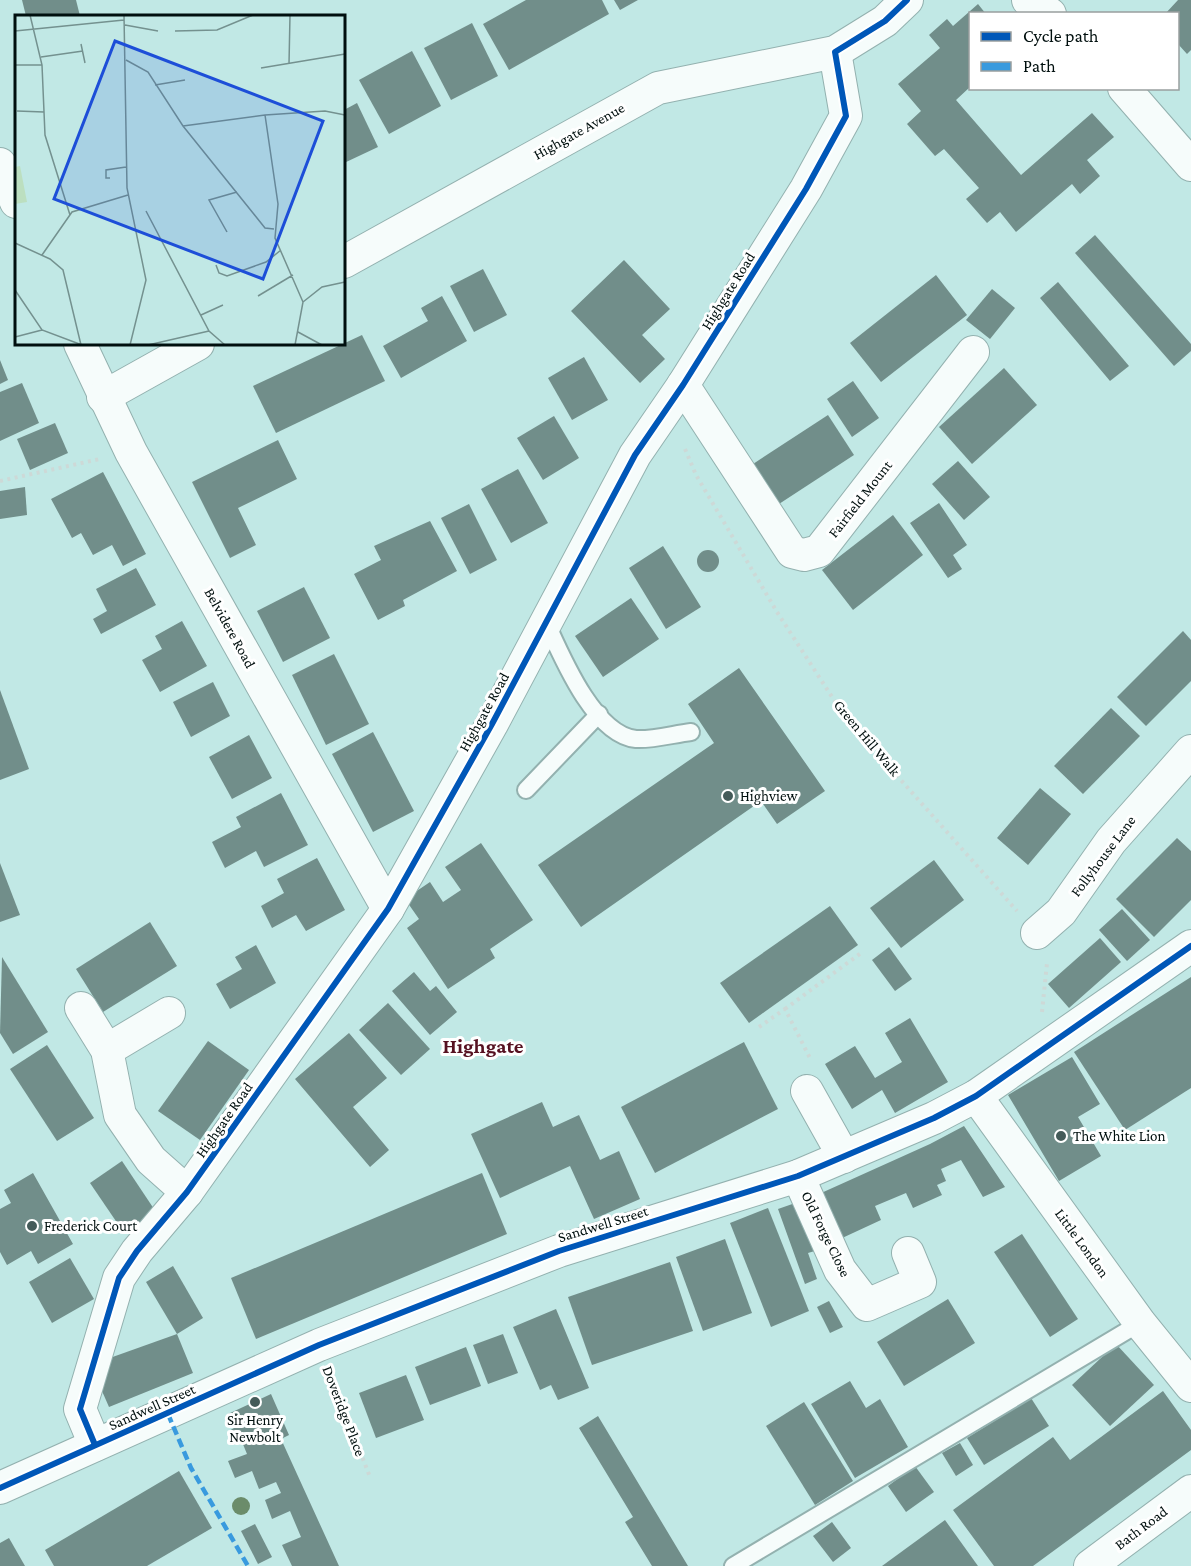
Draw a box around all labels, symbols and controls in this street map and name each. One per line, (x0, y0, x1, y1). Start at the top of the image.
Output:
legend (969, 12, 1179, 90)
inset map (15, 15, 345, 345)
text: Cycle path (1023, 26, 1099, 46)
text: Path (1023, 56, 1056, 76)
street label: Highgate Avenue (531, 99, 628, 164)
street label: Highgate Road (698, 249, 759, 333)
street label: Fairfield Mount (825, 456, 896, 541)
street label: Belvidere Road (201, 585, 259, 671)
street label: Highgate Road (456, 670, 513, 755)
street label: Green Hill Walk (831, 697, 904, 780)
place label: Highview (740, 788, 798, 805)
marker: Highview (721, 789, 735, 803)
street label: Follyhouse Lane (1067, 812, 1140, 900)
district label: Highgate (442, 1034, 524, 1058)
street label: Highgate Road (192, 1079, 257, 1161)
place label: The White Lion (1073, 1128, 1166, 1144)
marker: The White Lion (1054, 1129, 1068, 1143)
street label: Old Forge Close (797, 1188, 854, 1280)
street label: Sandwell Street (556, 1202, 651, 1245)
street label: Little London (1052, 1206, 1112, 1280)
place label: Frederick Court (44, 1218, 138, 1234)
marker: Frederick Court (25, 1219, 39, 1233)
street label: Doveridge Place (318, 1363, 369, 1459)
street label: Sandwell Street (106, 1380, 199, 1433)
marker: Sir Henry Newbolt (248, 1395, 262, 1409)
place label: Sir Henry Newbolt (227, 1412, 283, 1445)
street label: Bath Road (1112, 1503, 1170, 1553)

